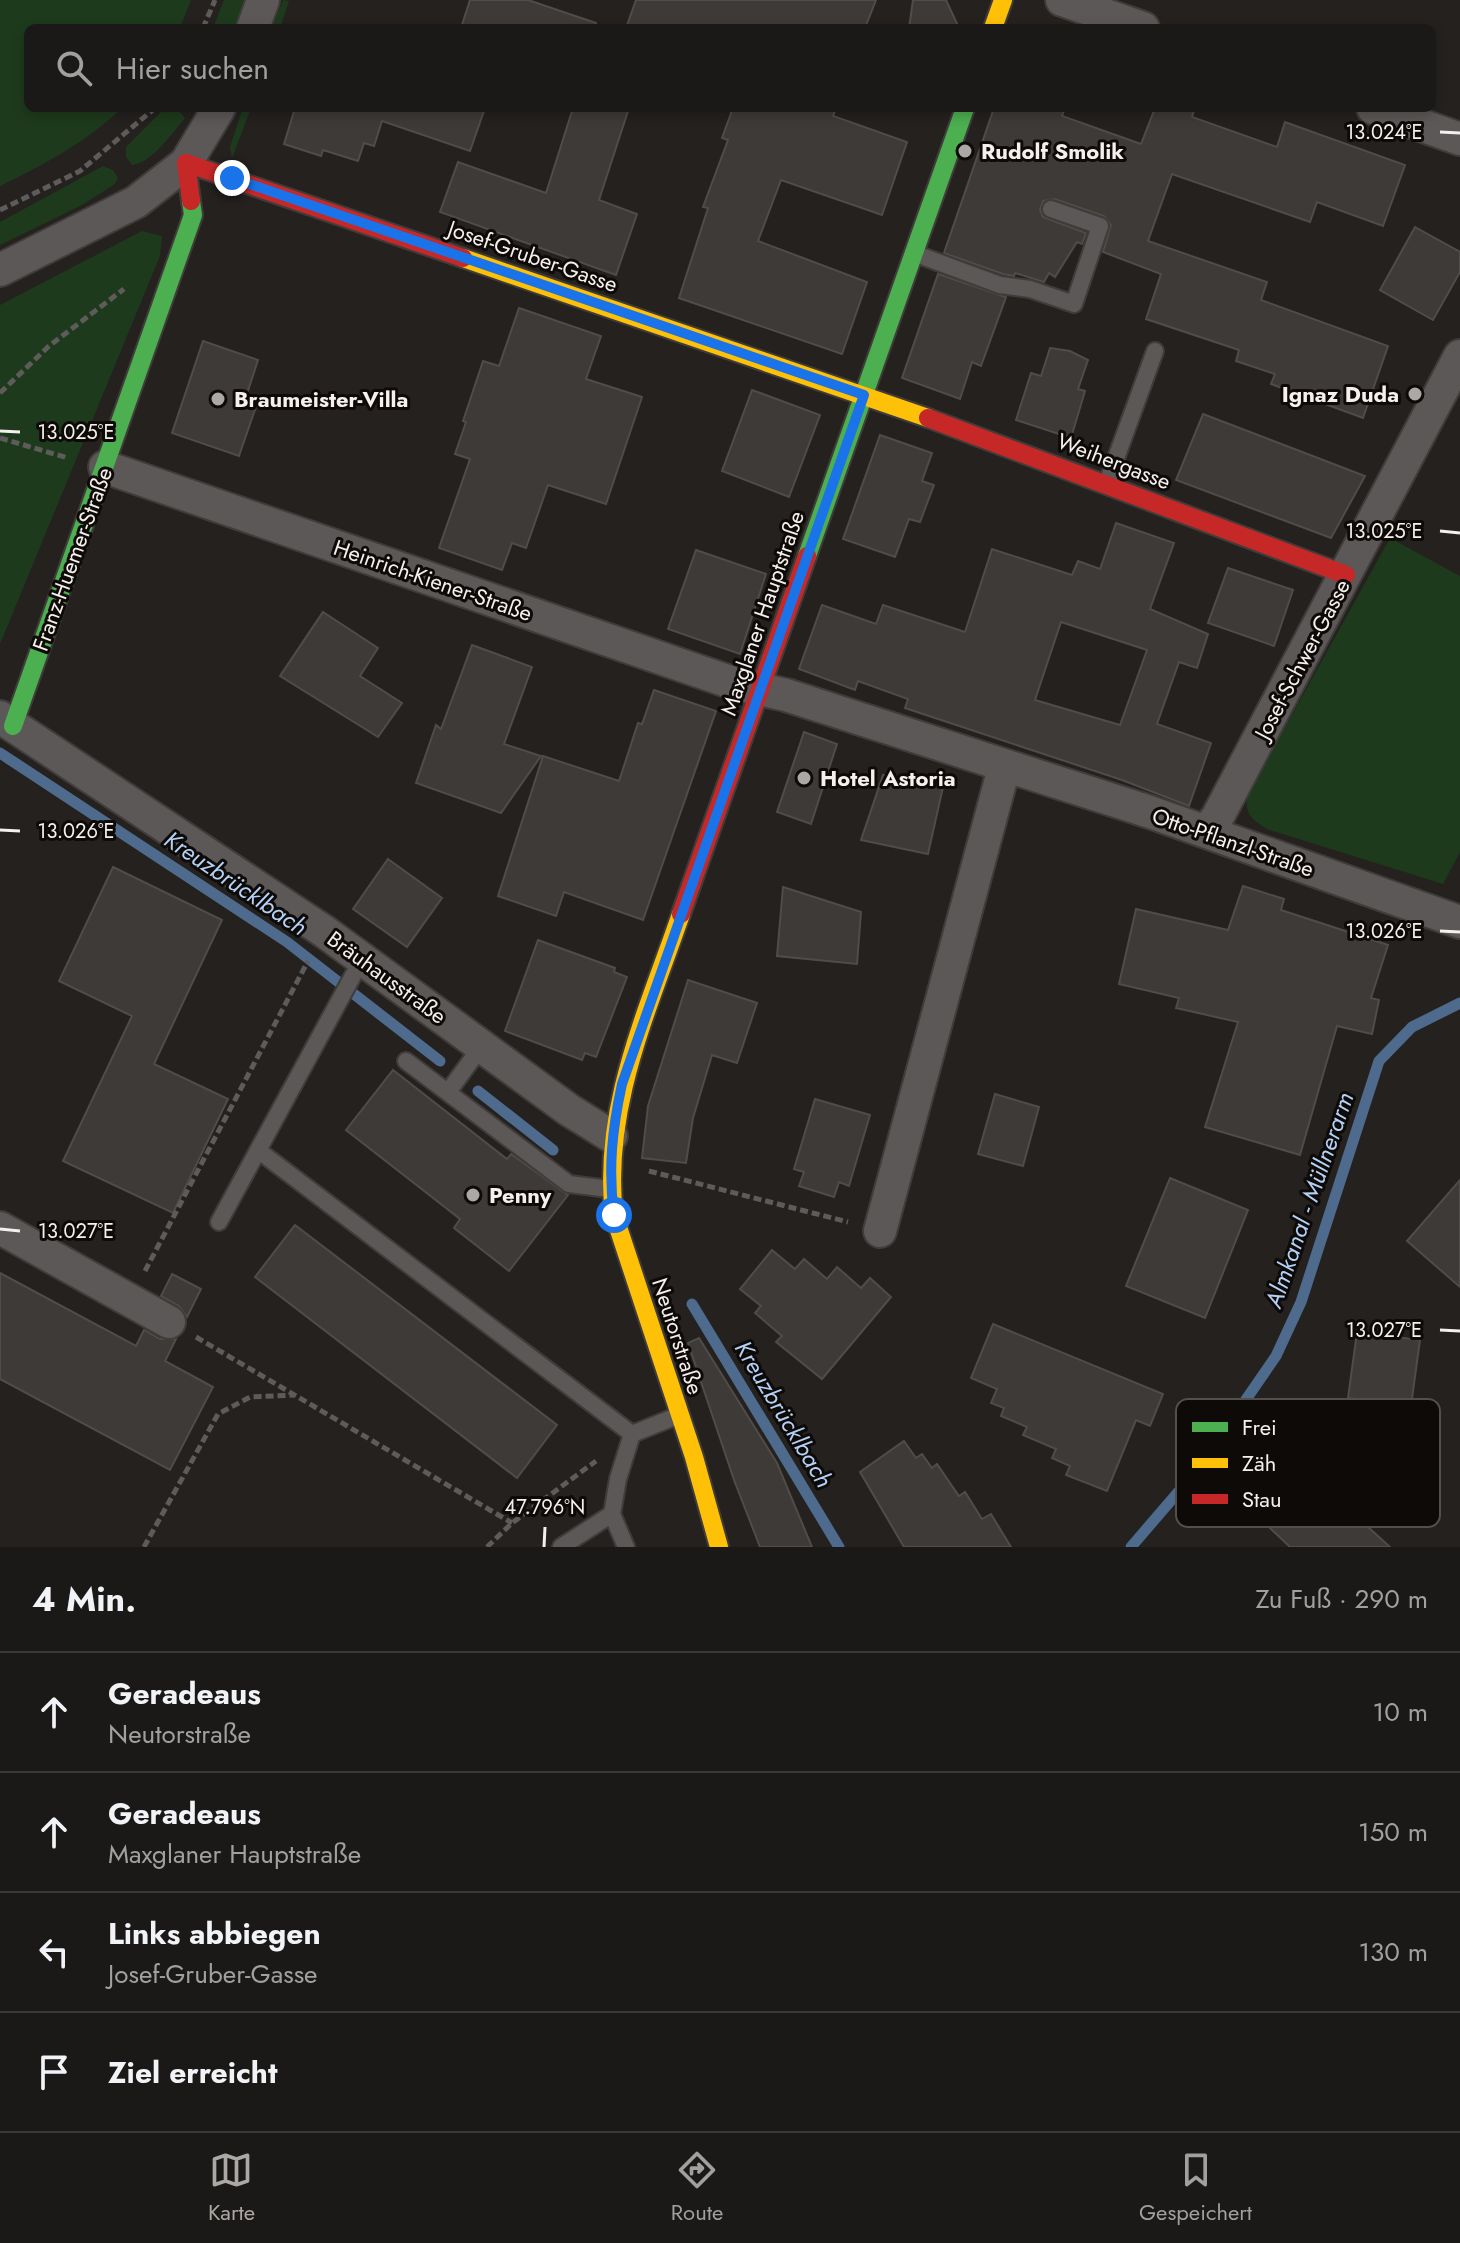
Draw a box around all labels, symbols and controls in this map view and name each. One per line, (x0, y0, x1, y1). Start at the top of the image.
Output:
search box (24, 24, 1436, 112)
icon: search (52, 46, 96, 90)
text: Hier suchen (116, 47, 269, 90)
text: 13.024°E (1345, 118, 1423, 147)
place label: Rudolf Smolik (981, 135, 1124, 167)
marker: Rudolf Smolik (956, 142, 974, 160)
route end (214, 160, 250, 196)
street label: Josef-Gruber-Gasse (441, 211, 622, 300)
place label: Ignaz Duda (1282, 378, 1399, 410)
place label: Braumeister-Villa (234, 383, 408, 415)
marker: Ignaz Duda (1406, 385, 1424, 403)
marker: Braumeister-Villa (209, 390, 227, 408)
text: 13.025°E (38, 418, 114, 447)
street label: Weihergasse (1053, 425, 1175, 497)
street label: Franz-Huemer-Straße (24, 463, 120, 655)
street label: Maxglaner Hauptstraße (712, 507, 812, 719)
text: 13.025°E (1346, 517, 1422, 546)
street label: Heinrich-Kiener-Straße (329, 531, 537, 629)
street label: Josef-Schwer-Gasse (1245, 573, 1358, 747)
place label: Hotel Astoria (820, 762, 956, 794)
marker: Hotel Astoria (795, 769, 813, 787)
street label: Otto-Pflanzl-Straße (1148, 799, 1318, 885)
text: 13.026°E (37, 817, 115, 846)
water label: Kreuzbrücklbach (157, 822, 315, 944)
text: 13.026°E (1345, 917, 1423, 946)
street label: Bräuhausstraße (321, 923, 453, 1031)
water label: Almkanal - Müllnerarm (1255, 1087, 1362, 1313)
place label: Penny (489, 1179, 552, 1211)
marker: Penny (464, 1186, 482, 1204)
route start (596, 1197, 632, 1233)
text: 13.027°E (38, 1217, 114, 1246)
street label: Neutorstraße (644, 1274, 712, 1398)
text: 13.027°E (1346, 1316, 1422, 1345)
water label: Kreuzbrücklbach (726, 1334, 842, 1494)
legend (1176, 1399, 1440, 1527)
text: Frei (1242, 1411, 1277, 1443)
text: Zäh (1242, 1447, 1276, 1479)
text: Stau (1242, 1483, 1281, 1515)
text: 47.796°N (505, 1493, 585, 1522)
text: 4 Min. (32, 1575, 136, 1624)
text: Zu Fuß · 290 m (1255, 1580, 1428, 1618)
text: Geradeaus (108, 1672, 261, 1715)
icon: ahead (32, 1690, 76, 1734)
text: 10 m (1373, 1693, 1428, 1731)
text: Neutorstraße (108, 1715, 251, 1753)
text: Geradeaus (108, 1792, 261, 1835)
icon: ahead (32, 1810, 76, 1854)
text: 150 m (1358, 1813, 1428, 1851)
text: Maxglaner Hauptstraße (108, 1835, 361, 1873)
text: Links abbiegen (108, 1912, 321, 1955)
icon: left (32, 1930, 76, 1974)
text: 130 m (1358, 1933, 1428, 1971)
text: Josef-Gruber-Gasse (108, 1955, 318, 1993)
icon: arrive (32, 2050, 76, 2094)
text: Ziel erreicht (108, 2051, 277, 2094)
tab: Karte (208, 2148, 255, 2228)
tab: Route (671, 2148, 723, 2228)
tab: Gespeichert (1139, 2148, 1252, 2228)

